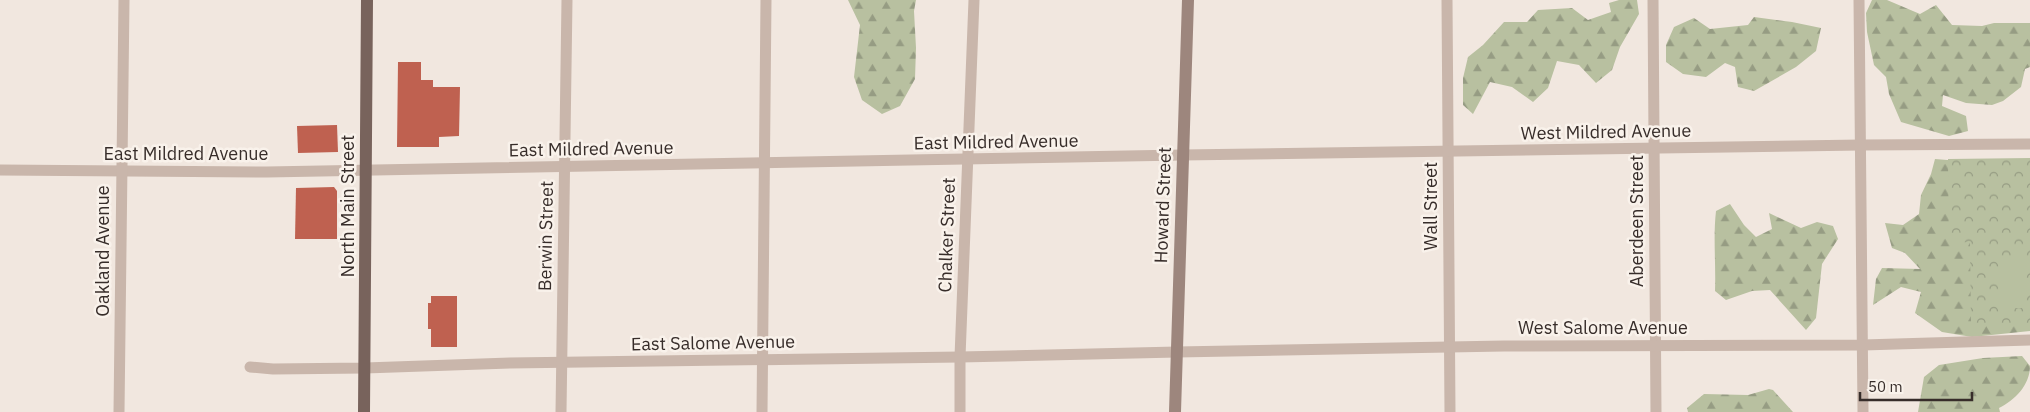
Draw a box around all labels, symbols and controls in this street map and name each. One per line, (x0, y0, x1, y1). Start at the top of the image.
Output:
street label: West Mildred Avenue (1521, 119, 1692, 144)
street label: East Mildred Avenue (913, 129, 1079, 154)
street label: North Main Street (336, 135, 359, 277)
street label: East Mildred Avenue (508, 136, 674, 161)
street label: East Mildred Avenue (104, 142, 269, 165)
street label: Howard Street (1149, 146, 1176, 264)
street label: Aberdeen Street (1625, 155, 1648, 287)
street label: Wall Street (1419, 162, 1442, 250)
street label: Chalker Street (933, 177, 960, 293)
street label: Berwin Street (533, 181, 558, 291)
street label: Oakland Avenue (91, 185, 114, 317)
street label: West Salome Avenue (1518, 316, 1688, 339)
street label: East Salome Avenue (631, 330, 795, 355)
scale bar (1860, 370, 1972, 402)
text: 50 m (1868, 377, 1903, 396)

